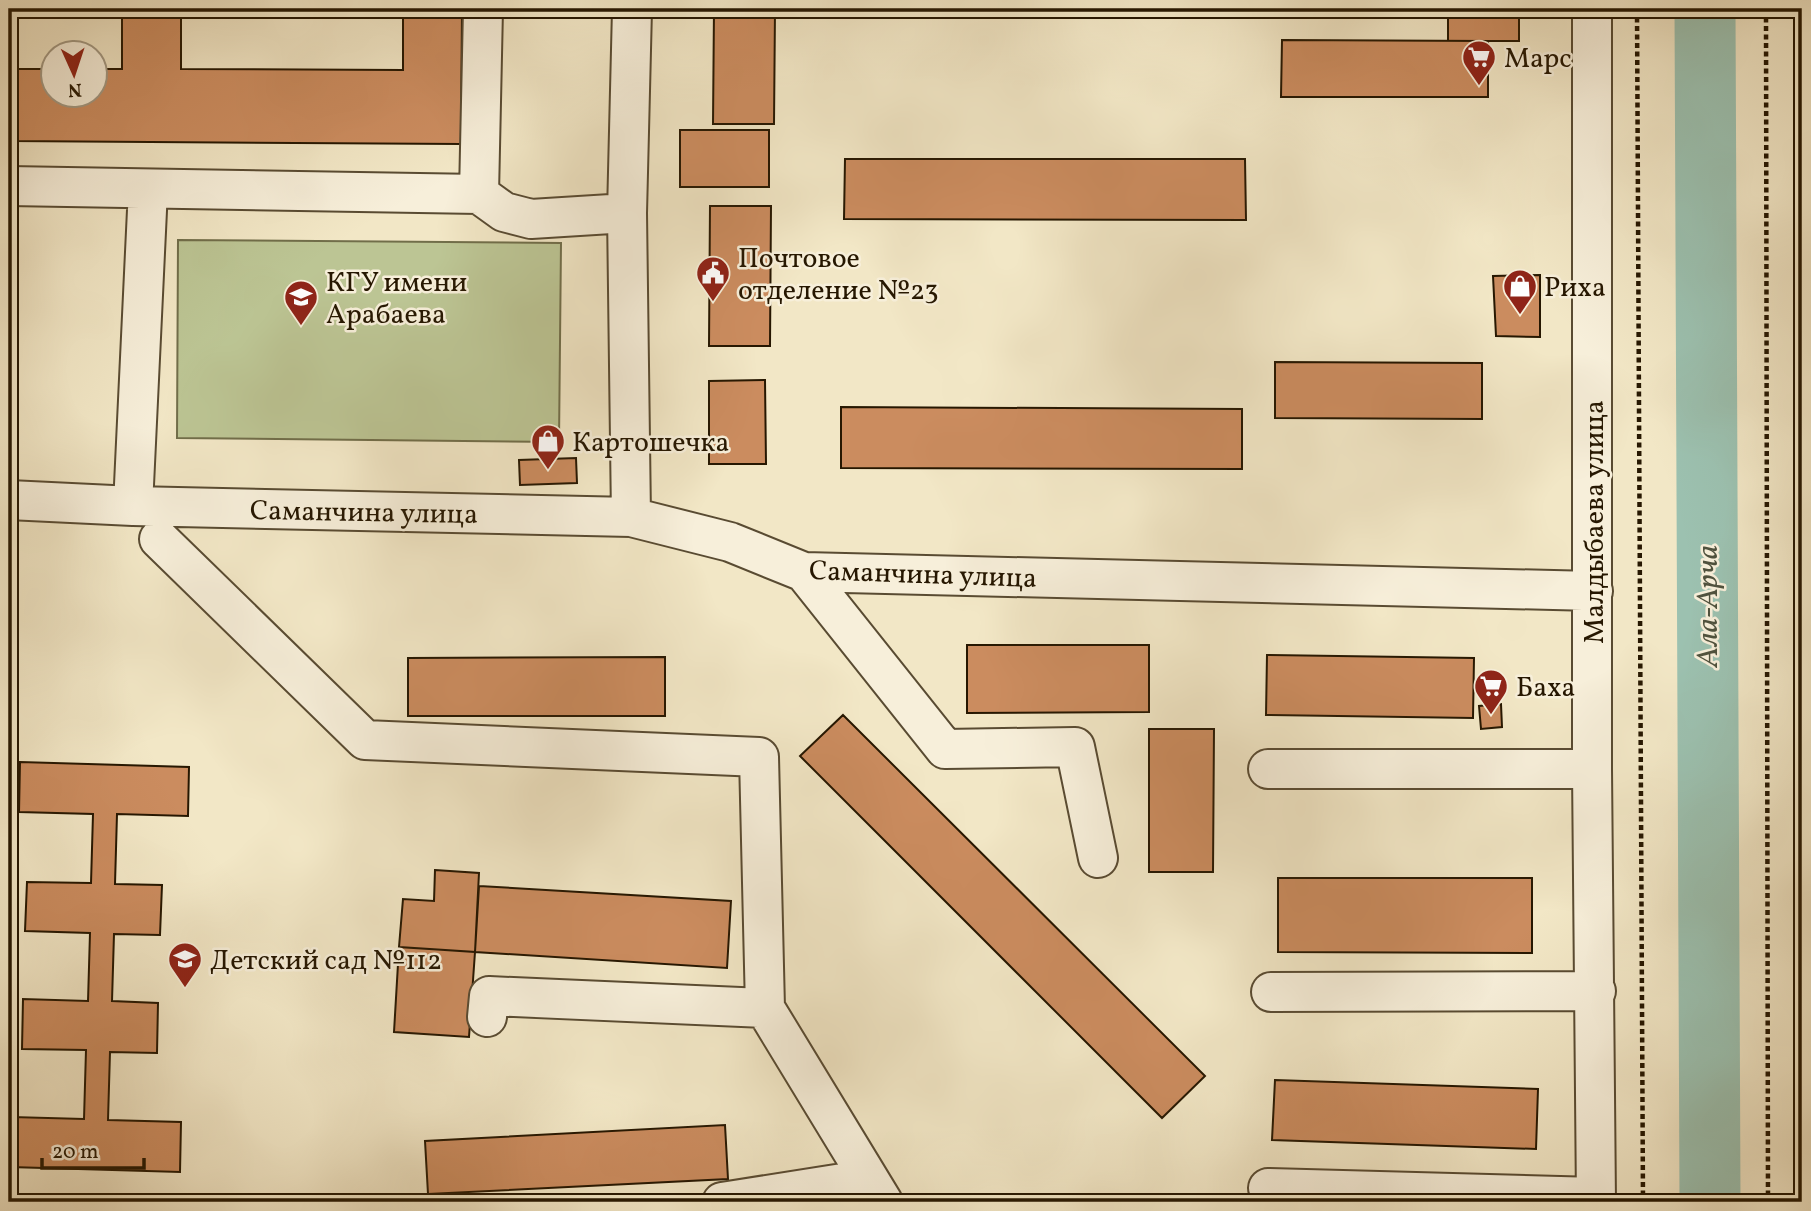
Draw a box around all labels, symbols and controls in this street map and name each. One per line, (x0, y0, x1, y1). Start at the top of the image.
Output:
north arrow (38, 38, 108, 108)
supermarket icon: Марс (1460, 38, 1498, 87)
place label: Марс (1504, 40, 1572, 79)
text: N (67, 76, 82, 102)
place label: Почтовое отделение №23 (738, 240, 939, 311)
public building icon: Почтовое отделение №23 (694, 254, 732, 303)
place label: КГУ имени Арабаева (326, 264, 467, 335)
shop icon: Риха (1501, 267, 1539, 316)
place label: Риха (1544, 269, 1606, 308)
school or university icon: КГУ имени Арабаева (282, 278, 320, 327)
street label: Малдыбаева улица (1576, 400, 1615, 644)
shop icon: Картошечка (529, 422, 567, 471)
place label: Картошечка (572, 424, 729, 463)
street label: Саманчина улица (250, 492, 478, 535)
water label: Ала-Арча (1688, 545, 1730, 668)
street label: Саманчина улица (808, 552, 1038, 599)
supermarket icon: Баха (1472, 667, 1510, 716)
place label: Баха (1516, 669, 1575, 708)
school or university icon: Детский сад №112 (166, 940, 204, 989)
place label: Детский сад №112 (210, 942, 442, 981)
scale bar (42, 1127, 144, 1171)
text: 20 m (52, 1138, 98, 1167)

